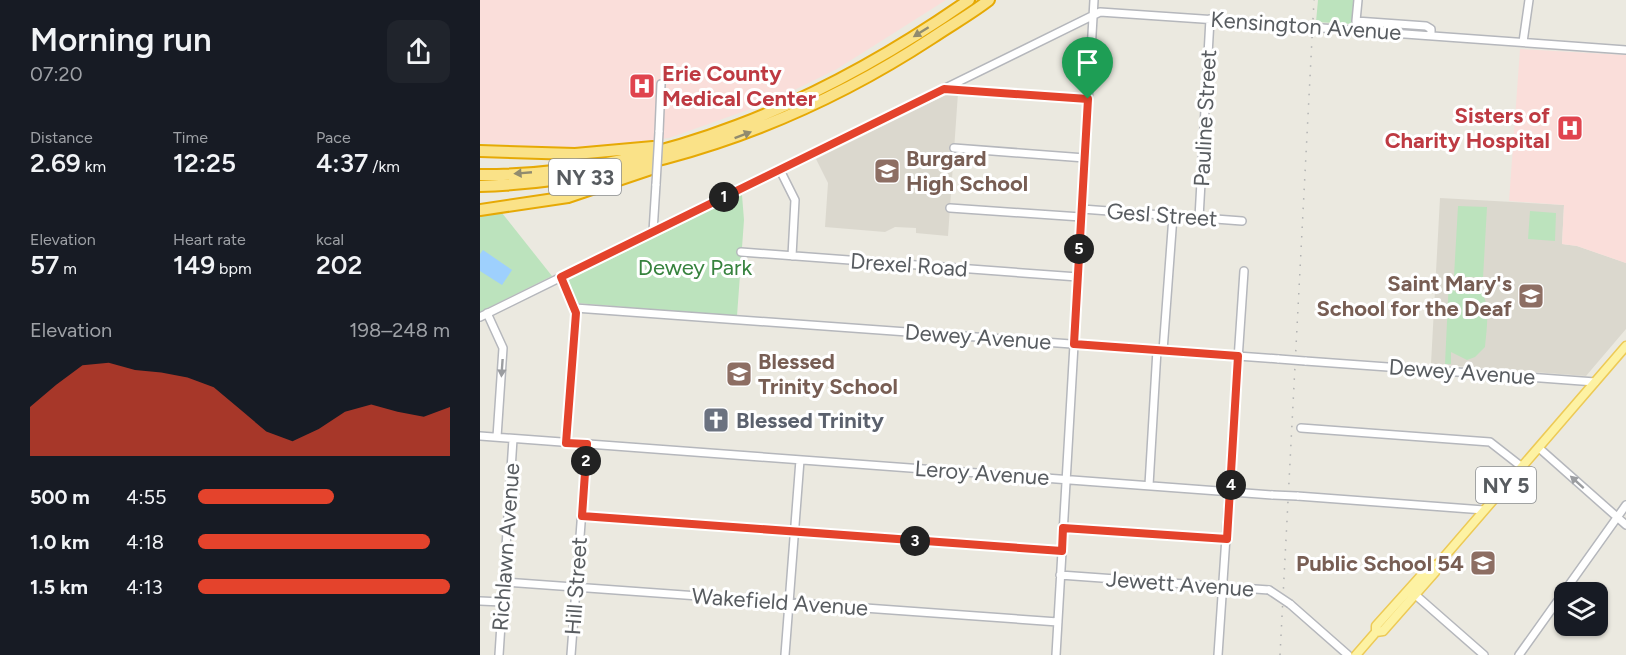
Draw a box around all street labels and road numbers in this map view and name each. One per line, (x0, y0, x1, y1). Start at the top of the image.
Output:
street label: Kensington Avenue (1210, 6, 1402, 46)
street label: Pauline Street (1188, 49, 1222, 187)
road number: NY 33 (549, 159, 621, 195)
street label: Gesl Street (1106, 198, 1218, 232)
street label: Drexel Road (849, 247, 969, 283)
street label: Dewey Avenue (904, 318, 1052, 356)
street label: Dewey Avenue (1388, 353, 1536, 391)
street label: Leroy Avenue (914, 455, 1050, 491)
street label: Richlawn Avenue (487, 462, 525, 632)
road number: NY 5 (1476, 467, 1536, 503)
street label: Hill Street (559, 536, 593, 636)
street label: Jewett Avenue (1105, 565, 1255, 603)
street label: Wakefield Avenue (691, 582, 869, 622)

